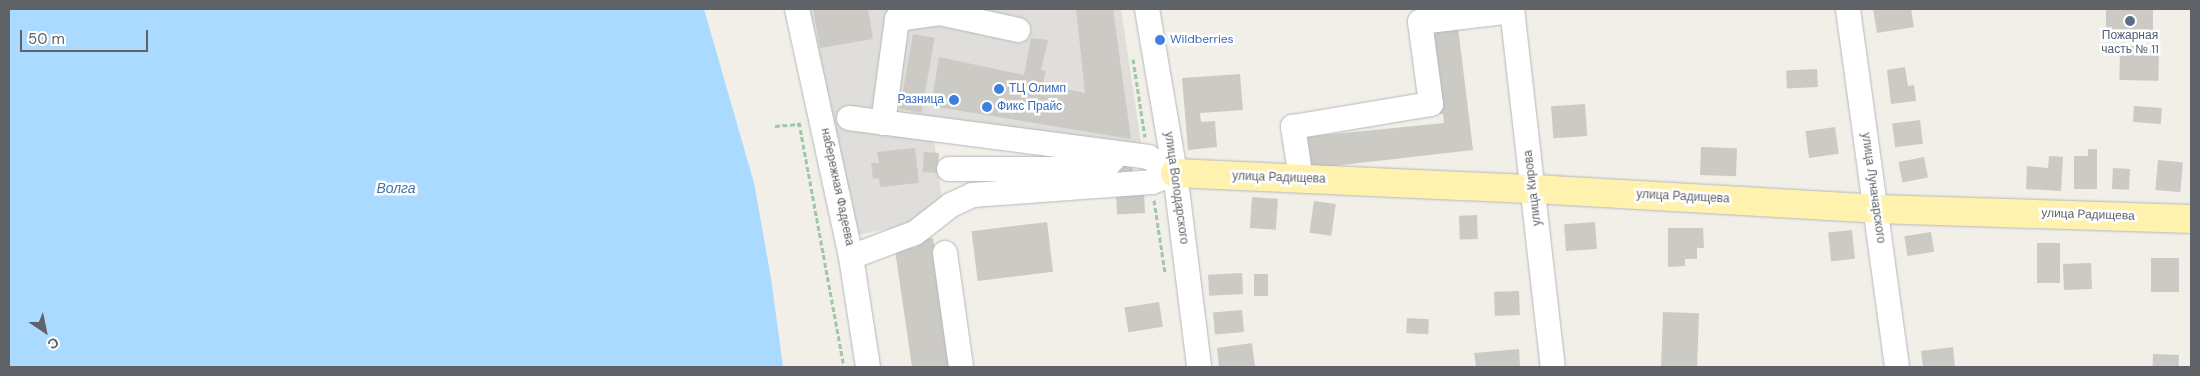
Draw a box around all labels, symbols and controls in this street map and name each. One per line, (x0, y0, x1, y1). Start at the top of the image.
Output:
marker: Пожарная часть № 11 (2124, 15, 2136, 27)
scale bar (22, 20, 150, 52)
text: 50 m (28, 29, 65, 49)
place label: Пожарная часть № 11 (2101, 29, 2159, 57)
place label: Wildberries (1170, 33, 1234, 47)
marker: Wildberries (1154, 34, 1166, 46)
place label: ТЦ Олимп (1009, 82, 1066, 96)
marker: ТЦ Олимп (993, 83, 1005, 95)
place label: Разница (897, 93, 944, 107)
marker: Разница (948, 94, 960, 106)
place label: Фикс Прайс (997, 100, 1062, 114)
marker: Фикс Прайс (981, 101, 993, 113)
street label: набережная Фадеева (817, 127, 857, 247)
street label: улица Володарского (1161, 131, 1191, 245)
street label: улица Луначарского (1858, 132, 1888, 244)
street label: улица Кирова (1521, 149, 1545, 227)
street label: улица Радищева (1232, 169, 1326, 187)
water label: Волга (376, 180, 416, 196)
street label: улица Радищева (1636, 187, 1730, 207)
street label: улица Радищева (2041, 206, 2135, 224)
north arrow (20, 306, 70, 356)
text: С (44, 333, 63, 354)

